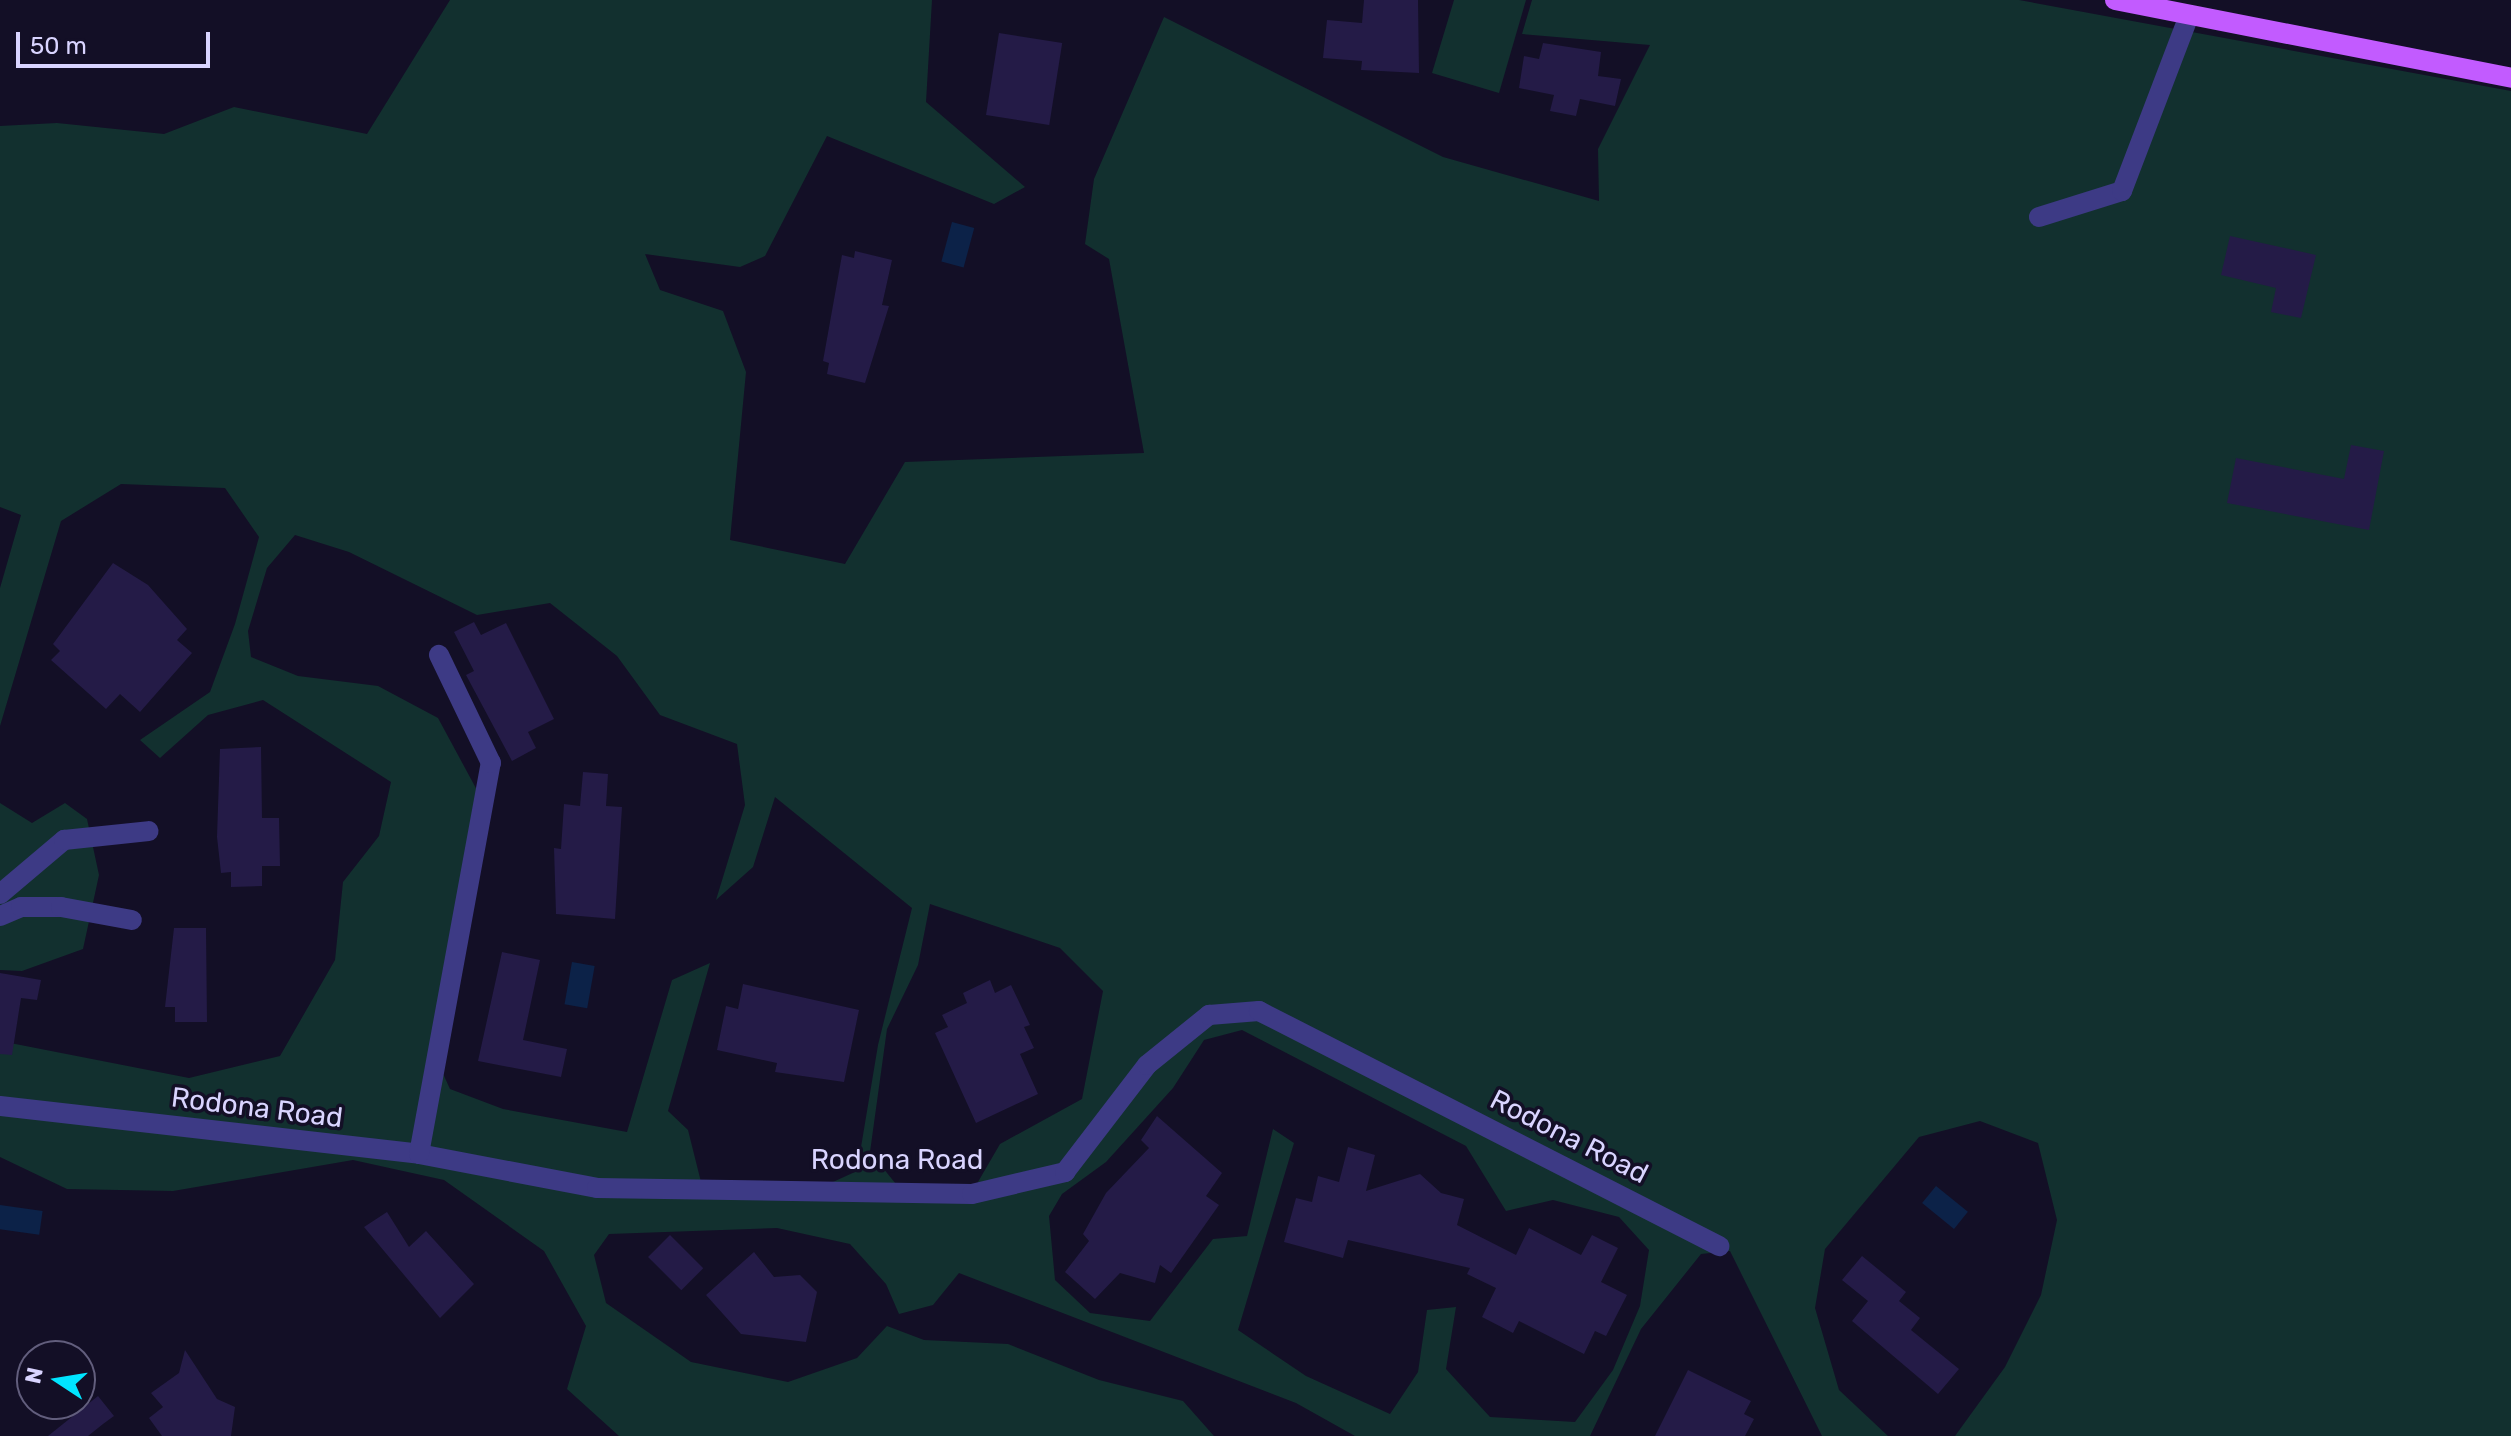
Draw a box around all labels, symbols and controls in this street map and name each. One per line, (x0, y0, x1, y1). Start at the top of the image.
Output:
scale bar (20, 16, 214, 66)
text: 50 m (30, 32, 87, 60)
street label: Rodona Road (169, 1081, 345, 1135)
street label: Rodona Road (1484, 1083, 1654, 1191)
street label: Rodona Road (811, 1143, 983, 1177)
north arrow (16, 1340, 96, 1420)
text: N (19, 1365, 49, 1386)

